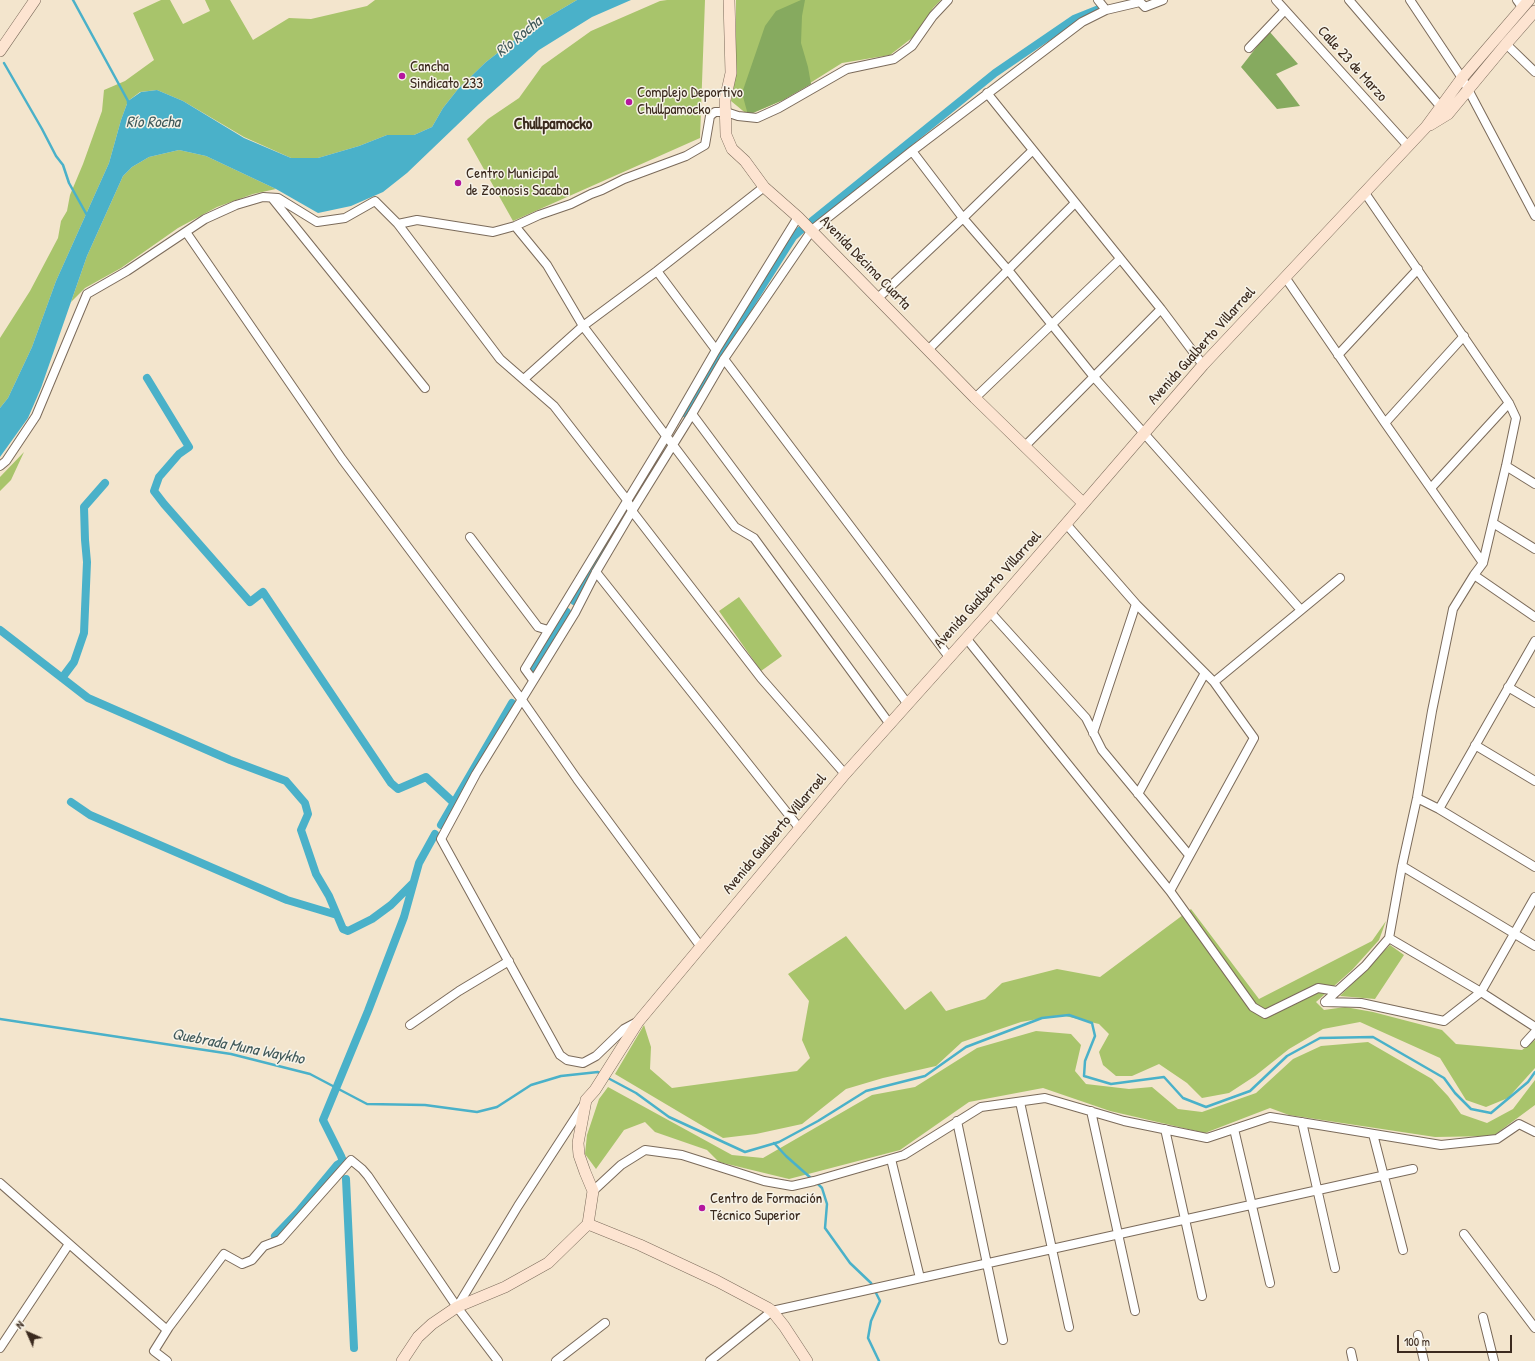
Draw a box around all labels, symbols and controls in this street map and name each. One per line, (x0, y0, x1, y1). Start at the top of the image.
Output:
water label: Río Rocha (492, 13, 546, 61)
street label: Calle 23 de Marzo (1313, 22, 1391, 106)
place label: Cancha Sindicato 233 (410, 58, 483, 93)
marker: Cancha Sindicato 233 (397, 71, 407, 81)
place label: Complejo Deportivo Chullpamocko (637, 84, 743, 119)
marker: Complejo Deportivo Chullpamocko (624, 97, 634, 107)
water label: Río Rocha (126, 113, 180, 133)
district label: Chullpamocko (514, 115, 592, 135)
place label: Centro Municipal de Zoonosis Sacaba (466, 165, 569, 200)
marker: Centro Municipal de Zoonosis Sacaba (453, 178, 463, 188)
street label: Avenida Décima Cuarta (816, 212, 914, 314)
street label: Avenida Gualberto Villarroel (1144, 284, 1260, 408)
street label: Avenida Gualberto Villarroel (930, 528, 1046, 652)
street label: Avenida Gualberto Villarroel (719, 770, 831, 898)
water label: Quebrada Muna Waykho (170, 1025, 306, 1069)
place label: Centro de Formación Técnico Superior (710, 1190, 822, 1225)
marker: Centro de Formación Técnico Superior (697, 1203, 707, 1213)
north arrow (8, 1313, 48, 1353)
text: N (12, 1317, 27, 1332)
scale bar (1399, 1327, 1514, 1353)
text: 100 m (1404, 1333, 1430, 1350)

